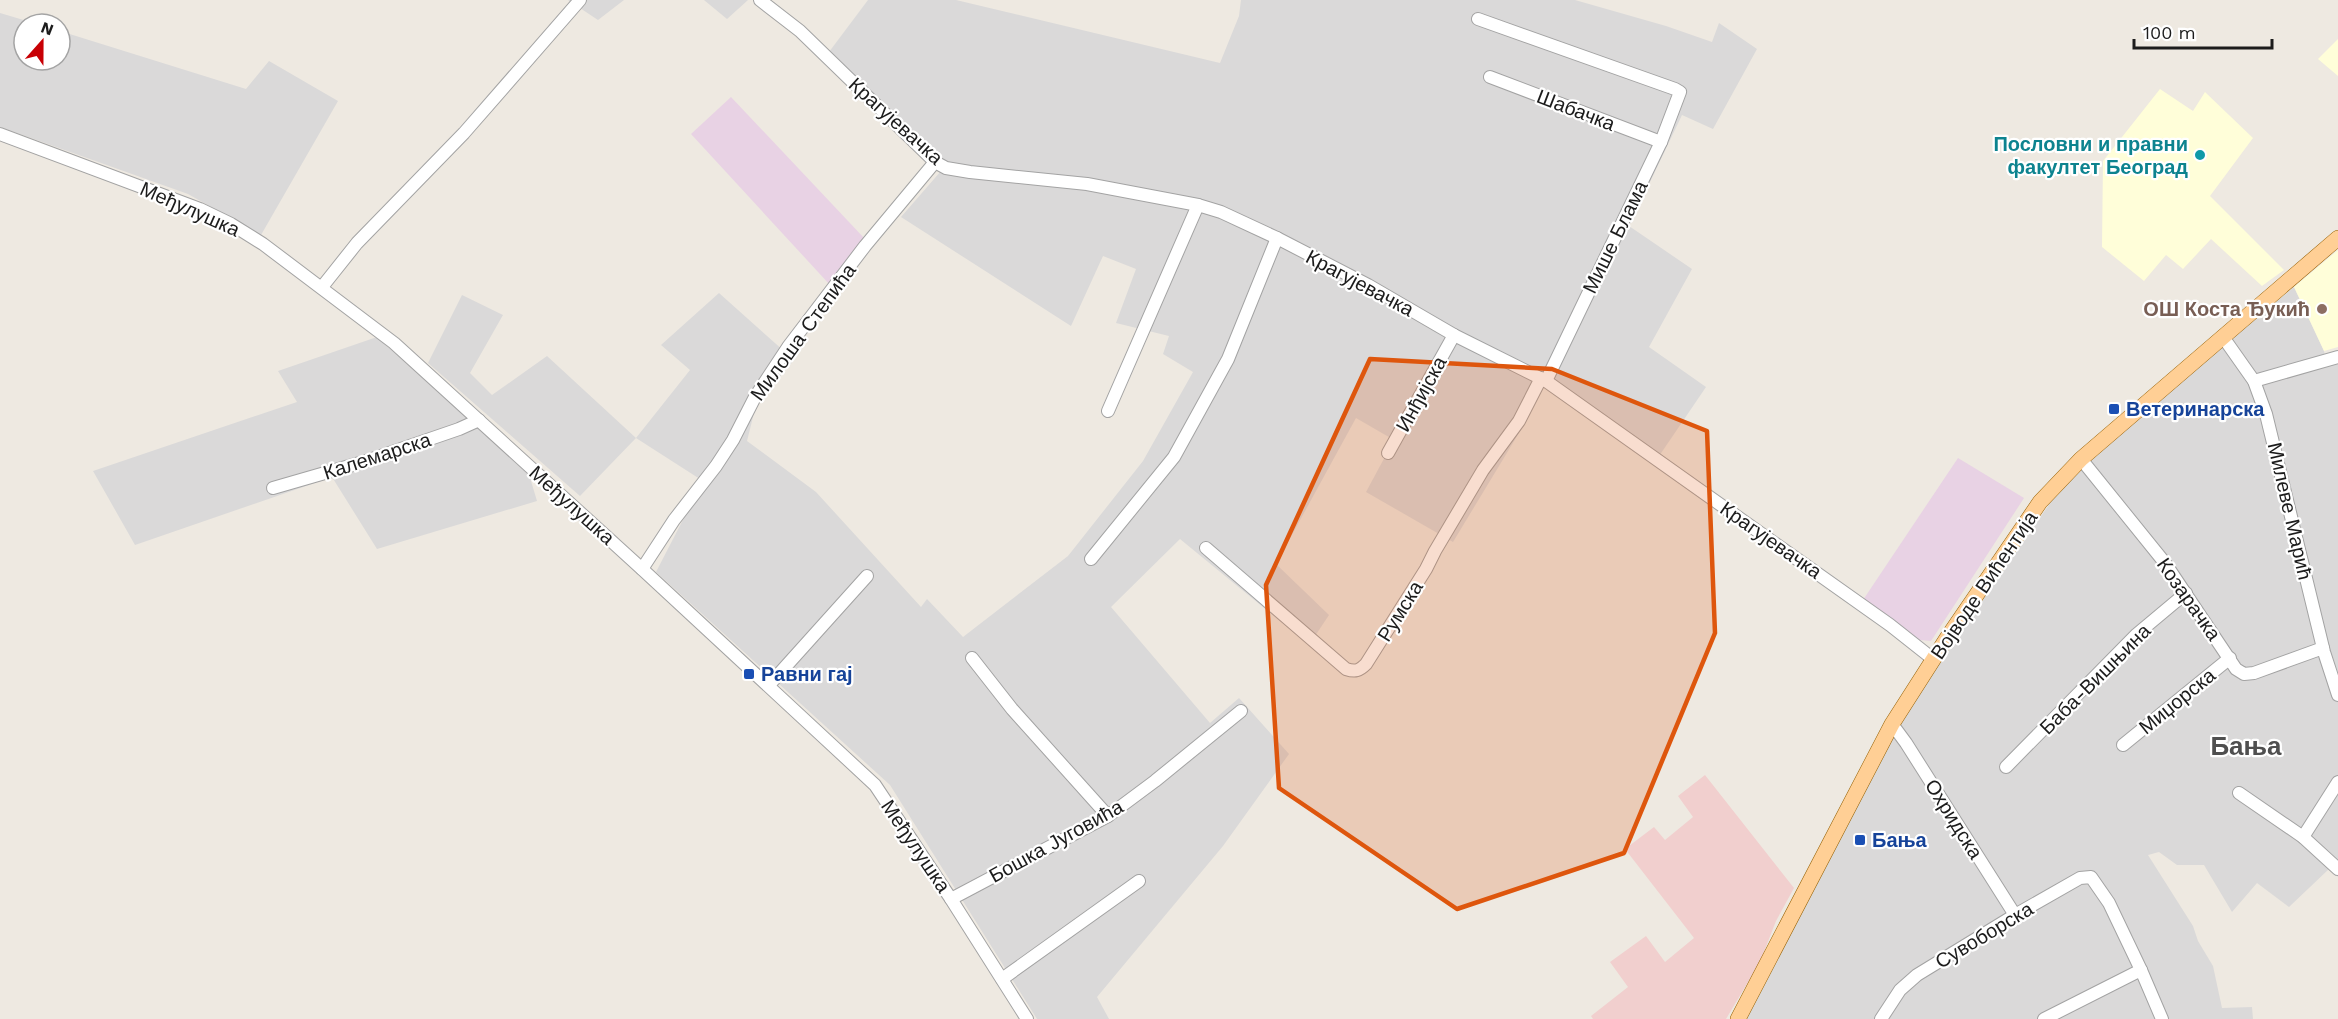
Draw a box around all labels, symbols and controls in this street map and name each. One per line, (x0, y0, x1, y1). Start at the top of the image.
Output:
north arrow (12, 12, 72, 72)
scale bar (2134, 12, 2272, 50)
text: N (38, 17, 56, 39)
text: 100 m (2143, 22, 2196, 43)
street label: Крагујевачка (844, 72, 949, 170)
street label: Шабачка (1533, 84, 1619, 136)
place label: Пословни и правни факултет Београд (1993, 132, 2188, 179)
marker: Пословни и правни факултет Београд (2193, 148, 2207, 162)
street label: Међулушка (136, 176, 244, 242)
street label: Мише Блама (1577, 176, 1653, 297)
street label: Крагујевачка (1302, 245, 1419, 322)
street label: Милоша Степића (745, 258, 861, 405)
place label: ОШ Коста Ђукић (2143, 297, 2310, 321)
marker: ОШ Коста Ђукић (2315, 302, 2329, 316)
street label: Инђијска (1391, 351, 1452, 436)
place label: Ветеринарска (2126, 397, 2265, 421)
marker: Ветеринарска (2107, 402, 2121, 416)
street label: Калемарска (320, 427, 435, 485)
street label: Милеве Марић (2263, 440, 2317, 582)
street label: Међулушка (524, 460, 620, 550)
street label: Крагујевачка (1716, 496, 1827, 584)
street label: Војводе Вићентија (1926, 506, 2043, 664)
street label: Козарачка (2152, 553, 2227, 646)
street label: Румска (1372, 575, 1428, 646)
street label: Баба-Вишњина (2035, 618, 2156, 739)
place label: Равни гај (761, 662, 853, 686)
street label: Миџорска (2134, 662, 2221, 739)
marker: Равни гај (742, 667, 756, 681)
district label: Бања (2210, 731, 2282, 761)
street label: Охридска (1920, 775, 1988, 864)
street label: Бошка Југовића (985, 794, 1128, 888)
street label: Међулушка (876, 795, 956, 898)
place label: Бања (1872, 828, 1928, 852)
marker: Бања (1853, 833, 1867, 847)
street label: Сувоборска (1931, 896, 2038, 974)

